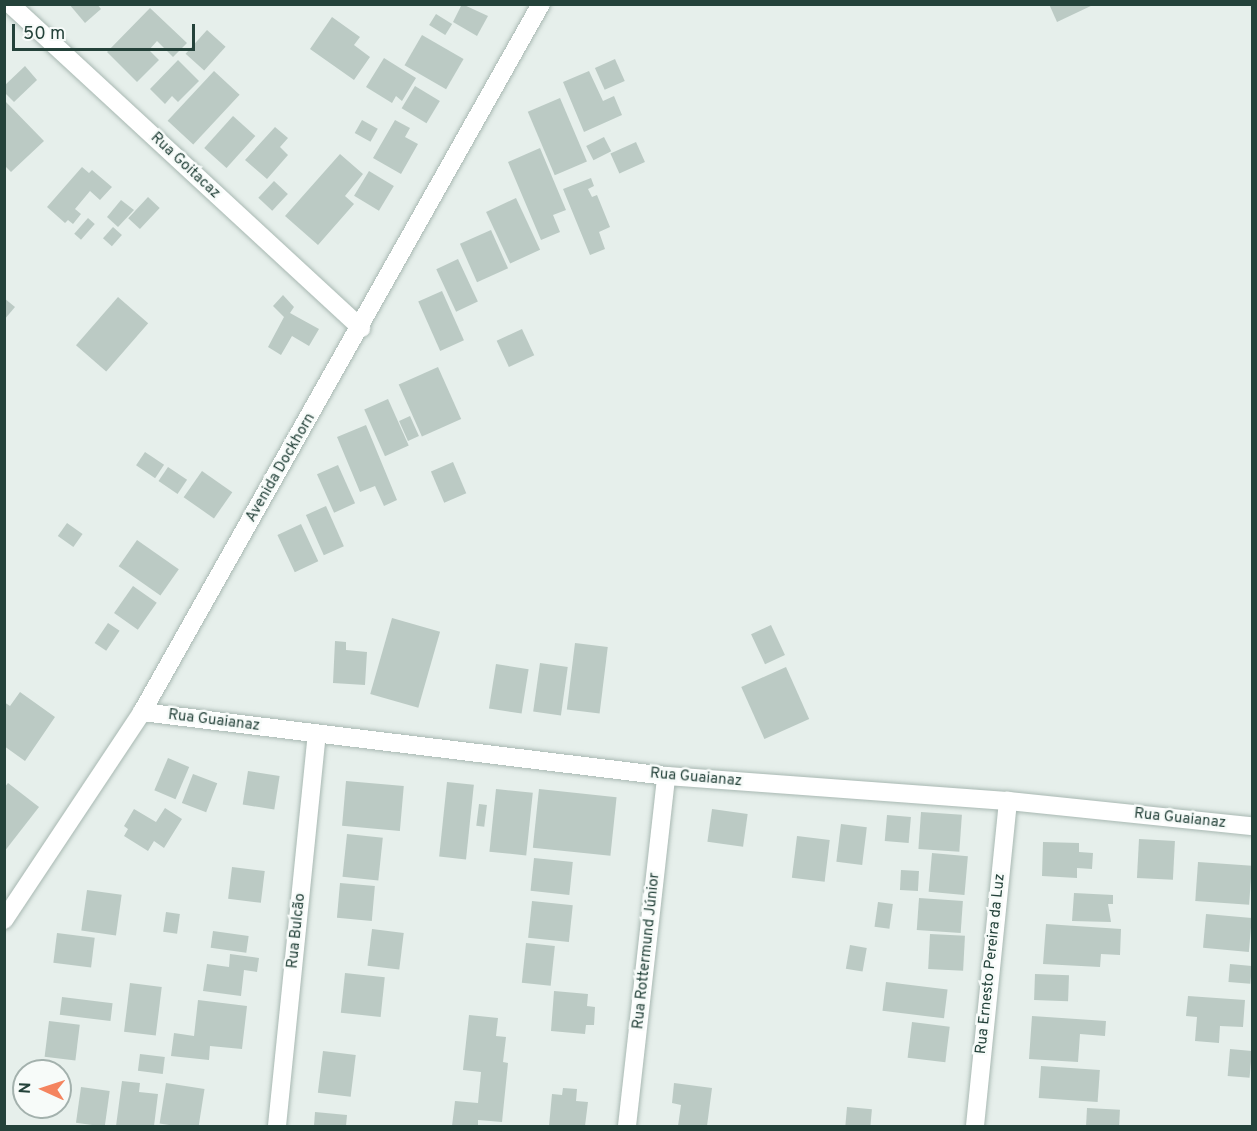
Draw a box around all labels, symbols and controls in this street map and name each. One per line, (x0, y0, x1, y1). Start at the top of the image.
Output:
scale bar (15, 12, 198, 50)
text: 50 m (23, 23, 65, 46)
street label: Rua Goitacaz (146, 129, 224, 203)
street label: Avenida Dockhorn (243, 410, 319, 526)
street label: Rua Guaianaz (167, 706, 261, 736)
street label: Rua Guaianaz (649, 765, 743, 791)
street label: Rua Guaianaz (1133, 805, 1227, 833)
street label: Rua Rottermund Júnior (630, 872, 664, 1030)
street label: Rua Ernesto Pereira da Luz (973, 873, 1009, 1055)
street label: Rua Bulcão (284, 892, 310, 970)
north arrow (12, 1059, 72, 1119)
text: N (16, 1082, 36, 1094)

